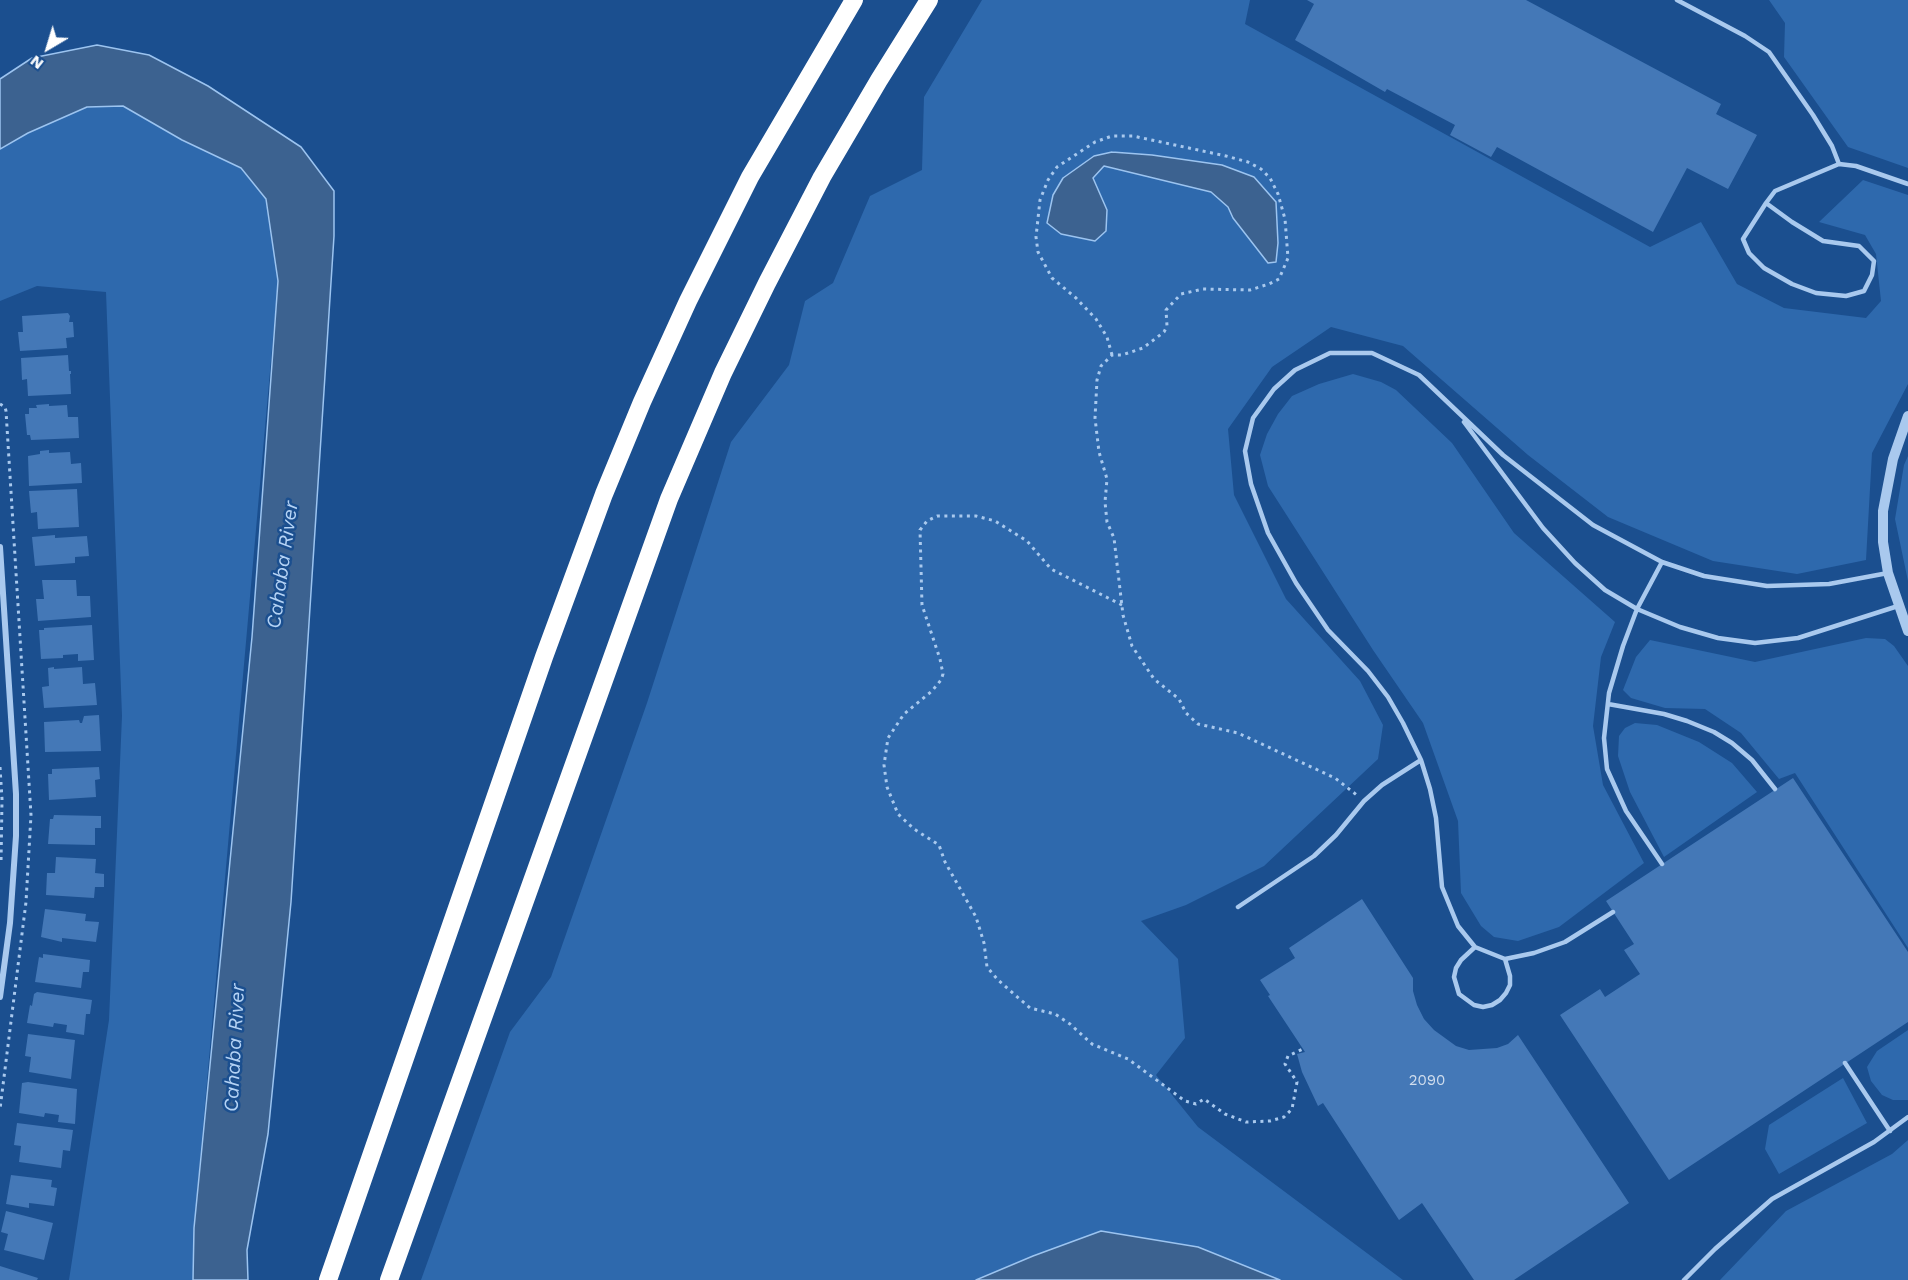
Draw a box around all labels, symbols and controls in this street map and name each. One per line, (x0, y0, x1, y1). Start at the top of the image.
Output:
north arrow (18, 18, 78, 78)
text: N (26, 51, 47, 74)
water label: Cahaba River (262, 500, 304, 630)
water label: Cahaba River (220, 983, 250, 1113)
house number: 2090 (1409, 1072, 1445, 1090)

